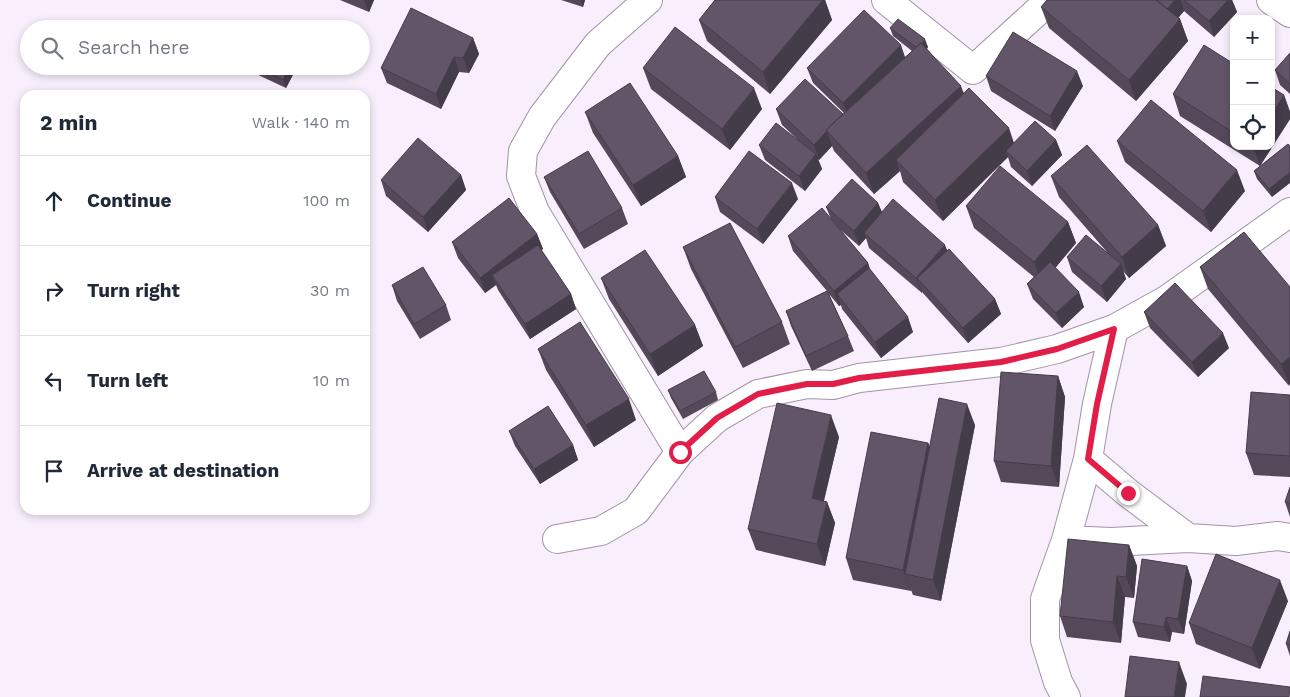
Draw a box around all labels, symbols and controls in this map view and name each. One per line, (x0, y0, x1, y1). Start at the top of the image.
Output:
map controls (1230, 15, 1275, 150)
button: + (1230, 15, 1275, 60)
search box (20, 20, 370, 75)
icon: search (38, 34, 66, 62)
text: Search here (78, 36, 189, 59)
button: − (1230, 60, 1275, 105)
button: locate (1230, 105, 1275, 150)
text: 2 min (40, 110, 97, 135)
text: Walk · 140 m (252, 113, 350, 132)
icon: ahead (40, 187, 68, 215)
text: Continue (87, 189, 171, 212)
text: 100 m (303, 191, 350, 210)
icon: right (40, 277, 68, 305)
text: Turn right (87, 279, 180, 302)
text: 30 m (310, 281, 350, 300)
icon: left (40, 367, 68, 395)
text: Turn left (87, 369, 168, 392)
text: 10 m (313, 371, 350, 390)
route start (669, 441, 692, 464)
icon: arrive (40, 457, 68, 485)
text: Arrive at destination (87, 459, 279, 482)
route end (1117, 482, 1140, 505)

